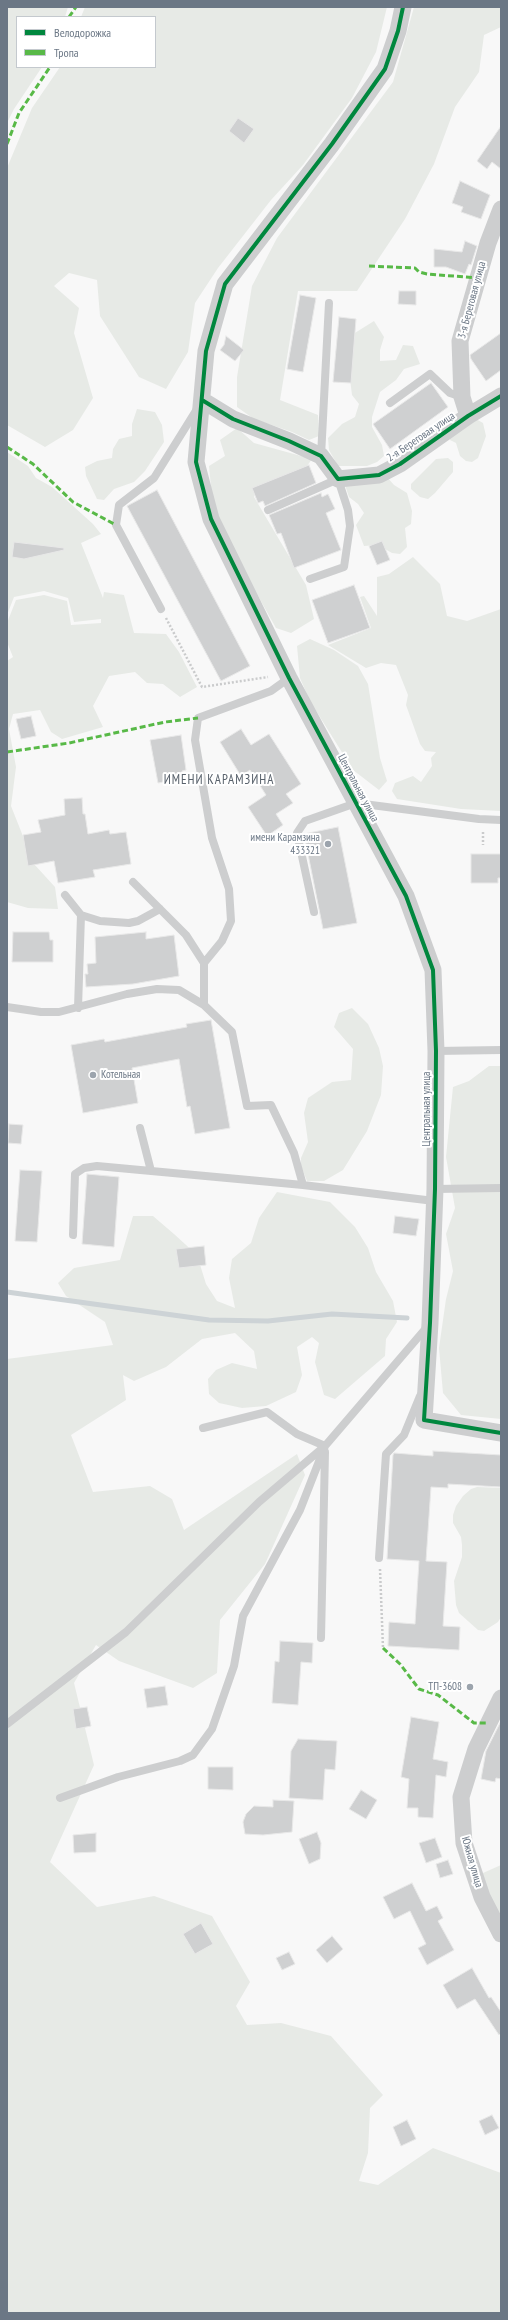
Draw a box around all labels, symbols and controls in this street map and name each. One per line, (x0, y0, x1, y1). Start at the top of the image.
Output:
legend (16, 16, 156, 68)
text: Велодорожка (54, 25, 111, 40)
text: Тропа (54, 45, 79, 60)
street label: 3-я Береговая улица (455, 260, 489, 340)
street label: 2-я Береговая улица (384, 409, 458, 465)
street label: Центральная улица (335, 752, 381, 824)
district label: ИМЕНИ КАРАМЗИНА (164, 772, 274, 788)
place label: имени Карамзина 433321 (250, 831, 320, 857)
marker: имени Карамзина 433321 (323, 839, 333, 849)
place label: Котельная (101, 1068, 140, 1082)
marker: Котельная (88, 1070, 98, 1080)
street label: Центральная улица (420, 1072, 434, 1146)
place label: ТП-3608 (428, 1680, 462, 1694)
marker: ТП-3608 (465, 1682, 475, 1692)
street label: Южная улица (458, 1835, 486, 1889)

